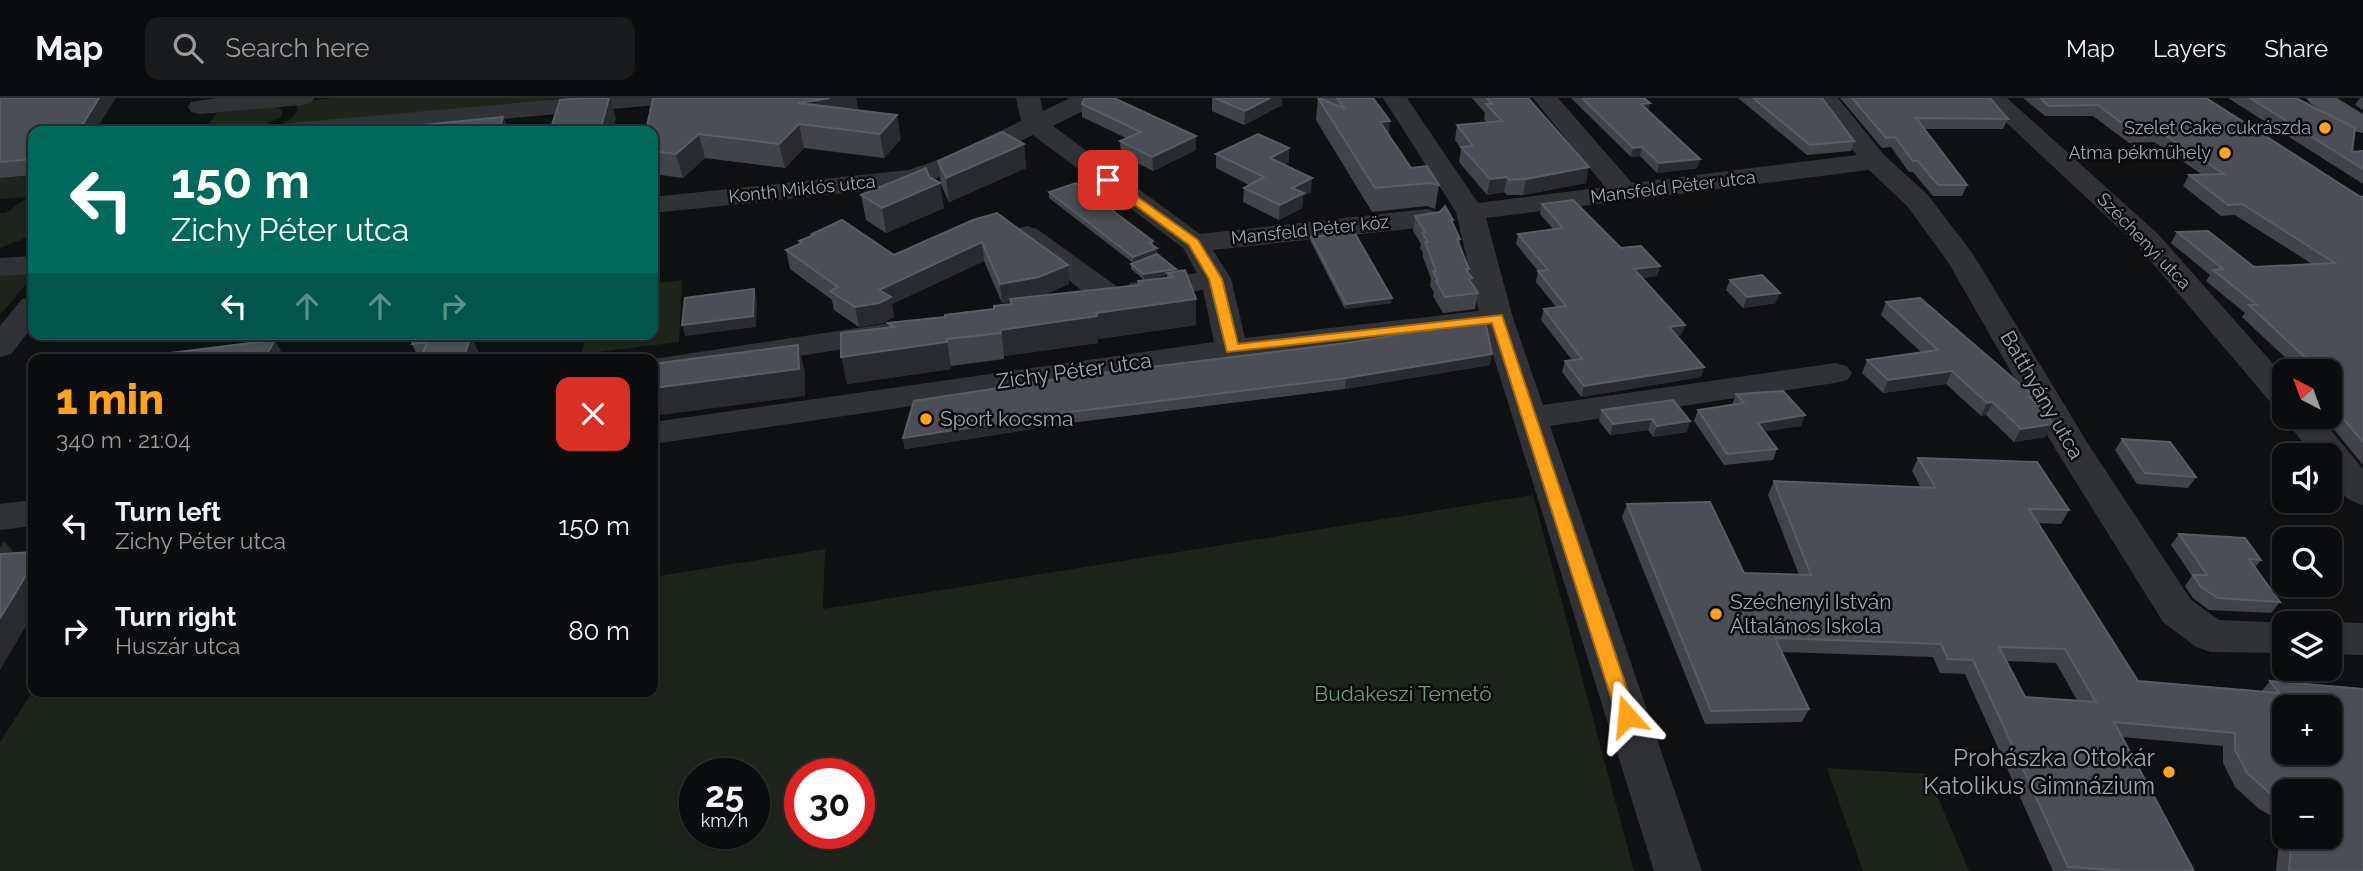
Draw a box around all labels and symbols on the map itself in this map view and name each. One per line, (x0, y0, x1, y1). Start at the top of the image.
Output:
place label: Szelet Cake cukrászda (2124, 117, 2311, 138)
marker: Szelet Cake cukrászda (2317, 120, 2333, 136)
place label: Atma pékműhely (2068, 142, 2211, 163)
marker: Atma pékműhely (2217, 145, 2233, 161)
pin (1078, 150, 1138, 210)
street label: Mansfeld Péter utca (1589, 166, 1757, 207)
street label: Konth Miklós utca (727, 170, 876, 207)
street label: Széchenyi utca (2093, 188, 2196, 293)
street label: Mansfeld Péter köz (1230, 211, 1390, 248)
street label: Batthyány utca (1995, 326, 2089, 464)
street label: Zichy Péter utca (995, 347, 1153, 394)
north arrow (2272, 359, 2342, 429)
place label: Sport kocsma (940, 406, 1073, 431)
marker: Sport kocsma (918, 411, 934, 427)
place label: Széchenyi István Általános Iskola (1730, 589, 1892, 638)
marker: Széchenyi István Általános Iskola (1708, 606, 1724, 622)
position arrow (1590, 679, 1664, 753)
park label: Budakeszi Temető (1314, 681, 1492, 706)
place label: Prohászka Ottokár Katolikus Gimnázium (1923, 743, 2156, 800)
speed limit sign: 30 (784, 758, 875, 849)
marker: Prohászka Ottokár Katolikus Gimnázium (2161, 764, 2177, 780)

